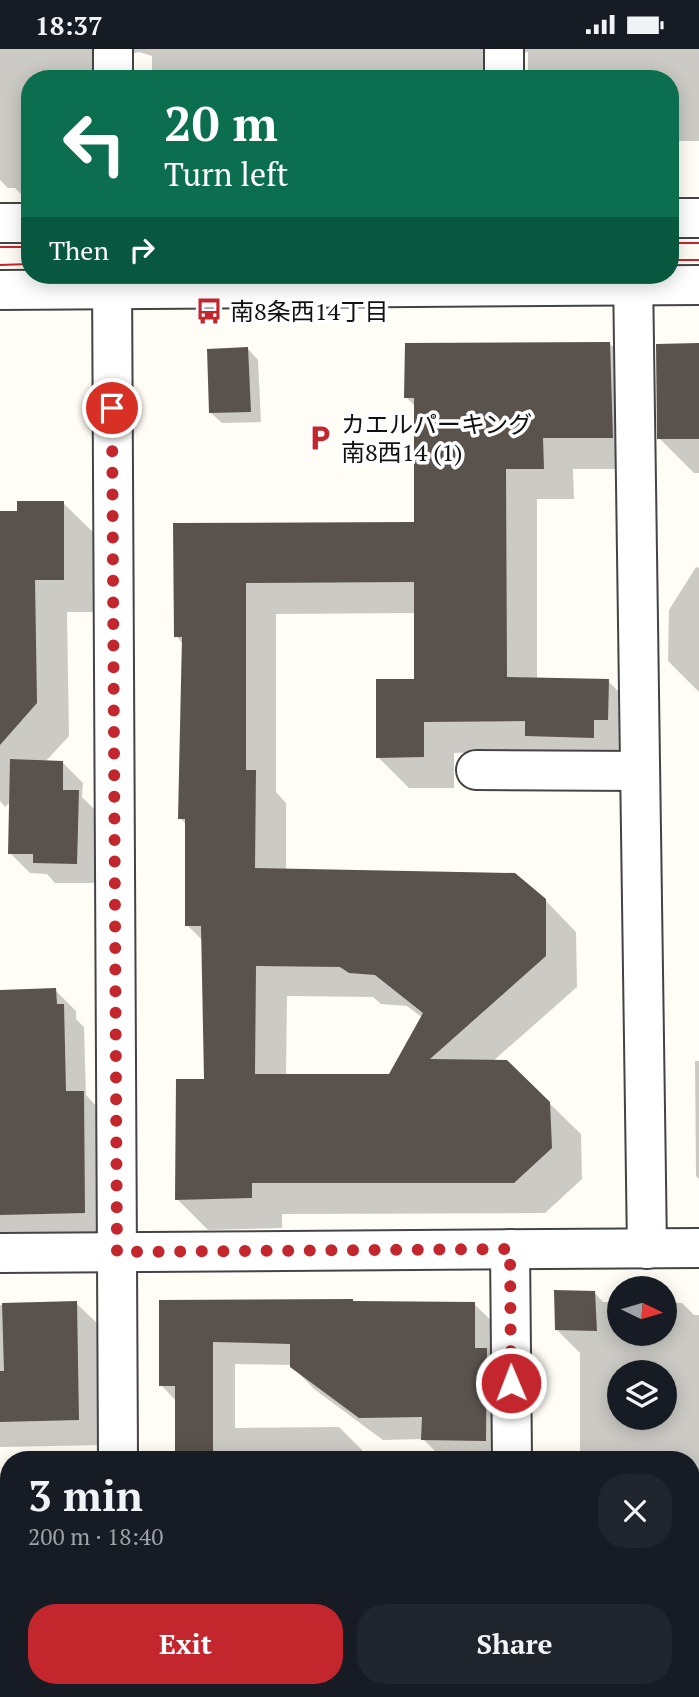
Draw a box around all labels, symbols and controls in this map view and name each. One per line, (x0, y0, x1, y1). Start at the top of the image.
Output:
text: 18:37 (35, 8, 103, 42)
text: 20 m (164, 90, 278, 155)
icon: left (49, 98, 140, 189)
text: Turn left (164, 153, 288, 195)
icon: right (123, 231, 161, 269)
text: Then (49, 233, 109, 267)
place label: 南8条西14丁目 (230, 295, 388, 327)
bus stop icon: 南8条西14丁目 (194, 296, 224, 326)
pin (82, 378, 142, 438)
icon: arrive (93, 389, 131, 427)
place label: カエルパーキング 南8西14 (1) (341, 408, 532, 468)
parking icon: カエルパーキング 南8西14 (1) (305, 423, 335, 453)
north arrow (607, 1276, 677, 1346)
map controls (607, 1276, 677, 1430)
position arrow (474, 1346, 548, 1420)
button: layers (607, 1360, 677, 1430)
text: 3 min (28, 1467, 143, 1523)
button: close (598, 1474, 672, 1548)
text: 200 m · 18:40 (28, 1521, 163, 1552)
button: Exit (28, 1604, 343, 1684)
button: Share (357, 1604, 672, 1684)

